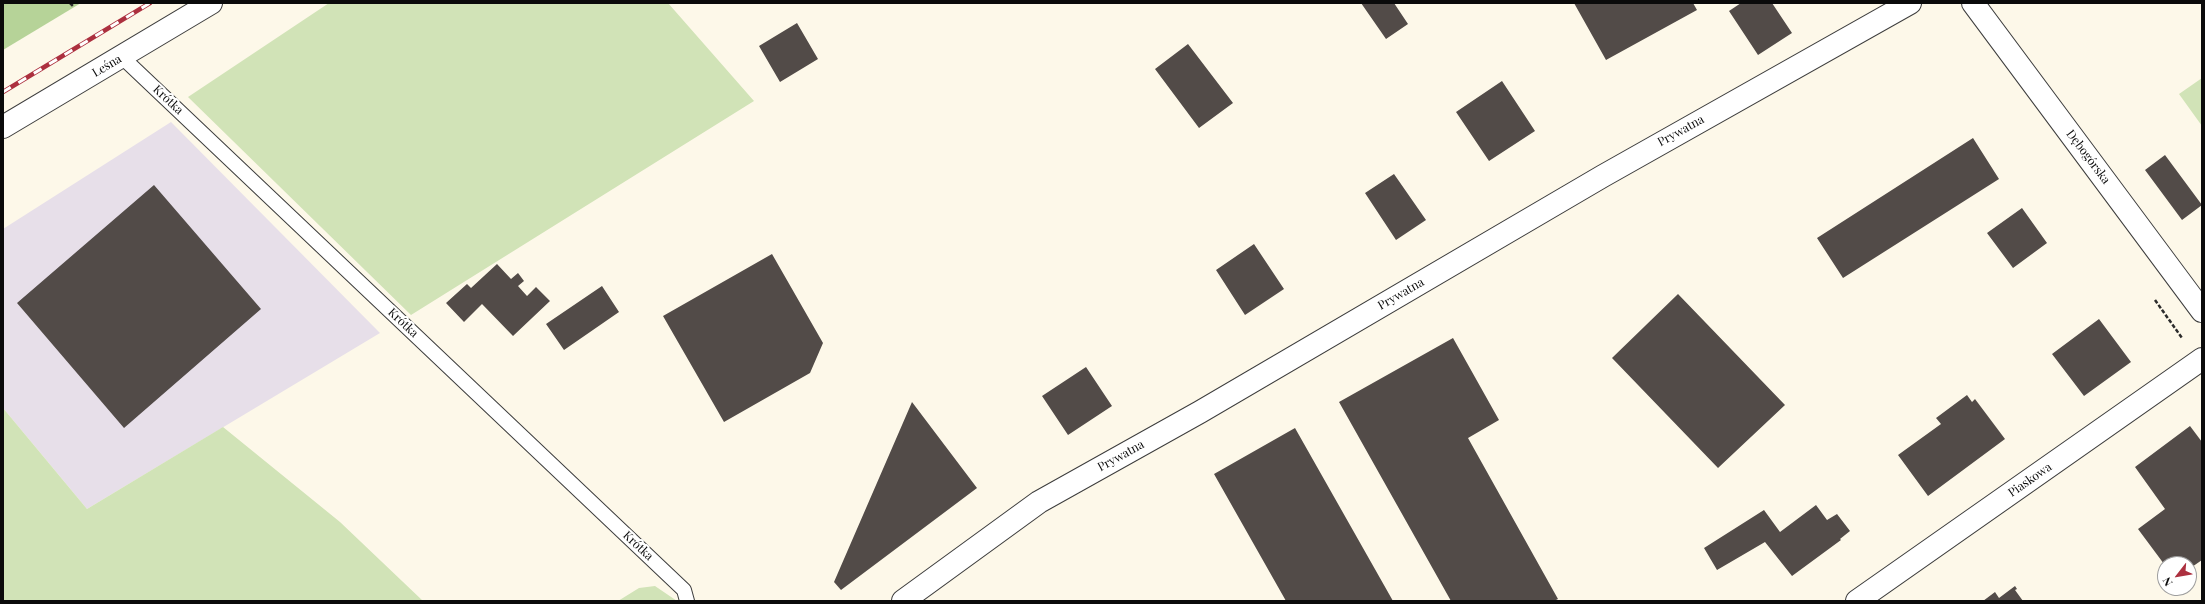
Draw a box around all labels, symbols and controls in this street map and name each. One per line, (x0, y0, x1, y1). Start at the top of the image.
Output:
street label: Leśna (90, 52, 124, 80)
street label: Krótka (150, 82, 186, 118)
street label: Prywatna (1655, 112, 1707, 150)
street label: Dębogórska (2063, 127, 2113, 187)
street label: Prywatna (1375, 275, 1427, 313)
street label: Krótka (385, 305, 421, 341)
street label: Prywatna (1095, 437, 1147, 475)
street label: Piaskowa (2005, 460, 2055, 500)
street label: Krótka (620, 528, 656, 564)
north arrow (2157, 556, 2197, 596)
text: N (2159, 575, 2176, 589)

